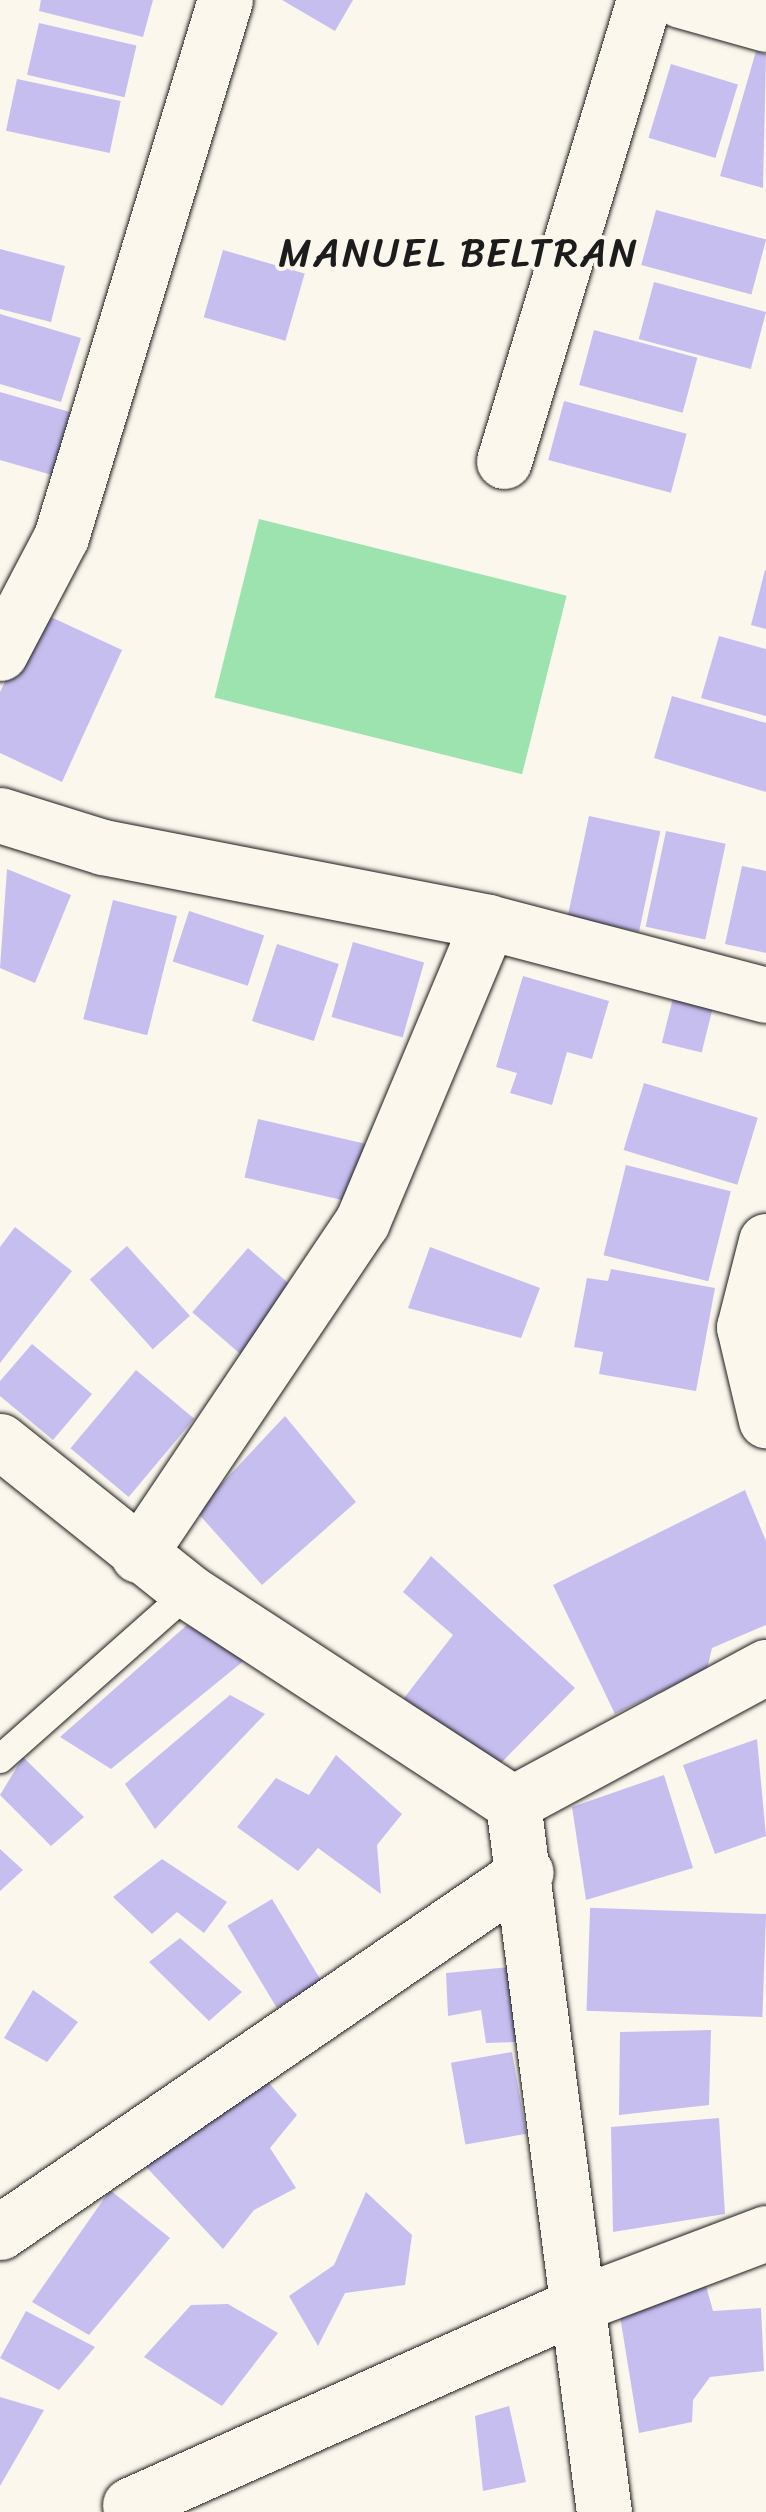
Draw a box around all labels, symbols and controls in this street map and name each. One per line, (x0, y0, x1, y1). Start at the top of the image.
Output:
district label: MANUEL BELTRAN (278, 229, 640, 277)

